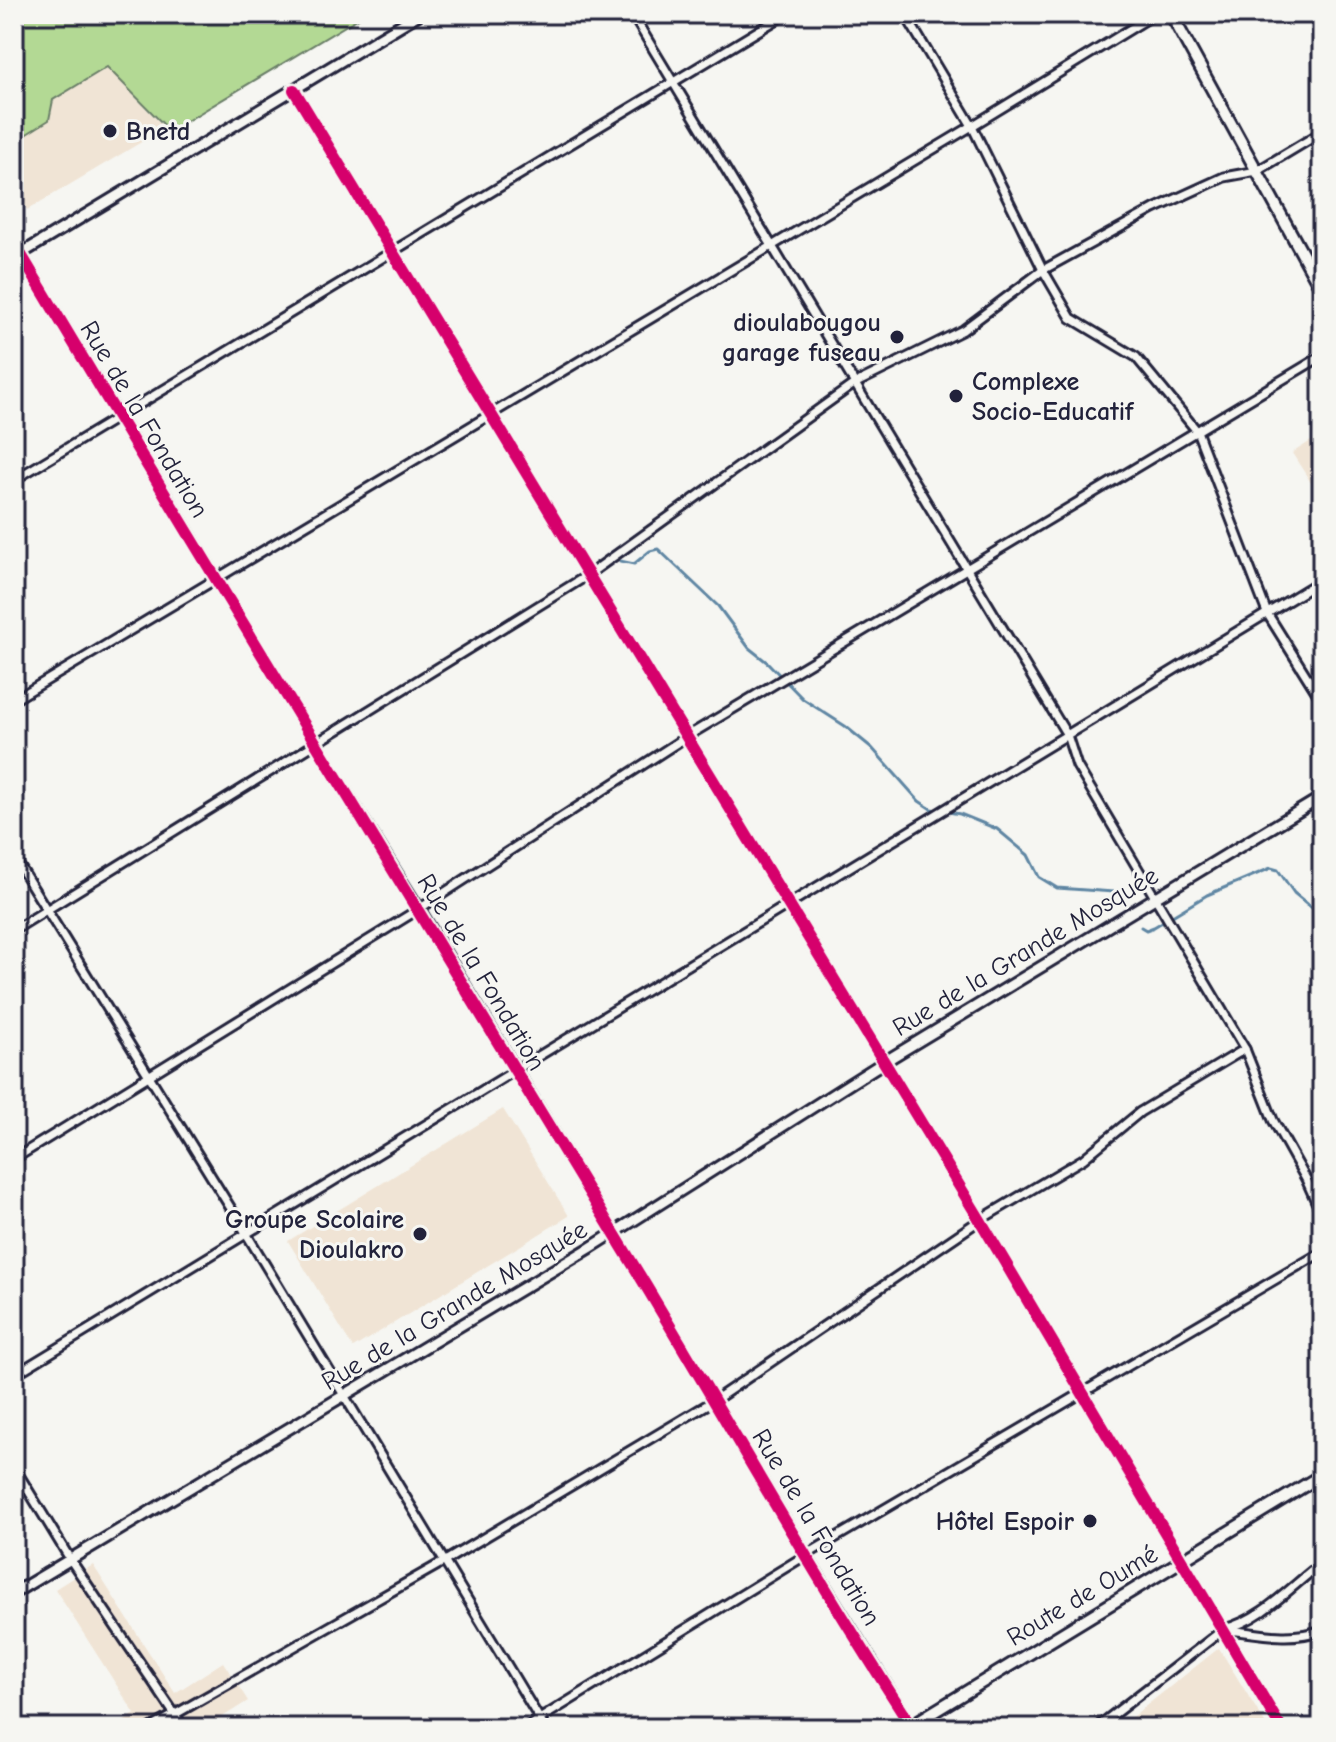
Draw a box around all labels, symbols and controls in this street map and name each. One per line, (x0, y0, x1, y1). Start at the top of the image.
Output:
place label: Bnetd (126, 117, 190, 147)
marker: Bnetd (101, 122, 119, 140)
place label: dioulabougou garage fuseau (722, 308, 881, 368)
street label: Rue de la Fondation (74, 316, 215, 523)
marker: dioulabougou garage fuseau (888, 328, 906, 346)
place label: Complexe Socio-Educatif (972, 367, 1135, 427)
marker: Complexe Socio-Educatif (947, 387, 965, 405)
street label: Rue de la Grande Mosquée (887, 861, 1164, 1043)
street label: Rue de la Fondation (411, 869, 552, 1076)
place label: Groupe Scolaire Dioulakro (225, 1205, 404, 1265)
street label: Rue de la Grande Mosquée (316, 1215, 593, 1397)
marker: Groupe Scolaire Dioulakro (411, 1225, 429, 1243)
street label: Rue de la Fondation (746, 1424, 887, 1631)
place label: Hôtel Espoir (936, 1507, 1075, 1537)
marker: Hôtel Espoir (1081, 1512, 1099, 1530)
street label: Route de Oumé (1002, 1539, 1163, 1653)

